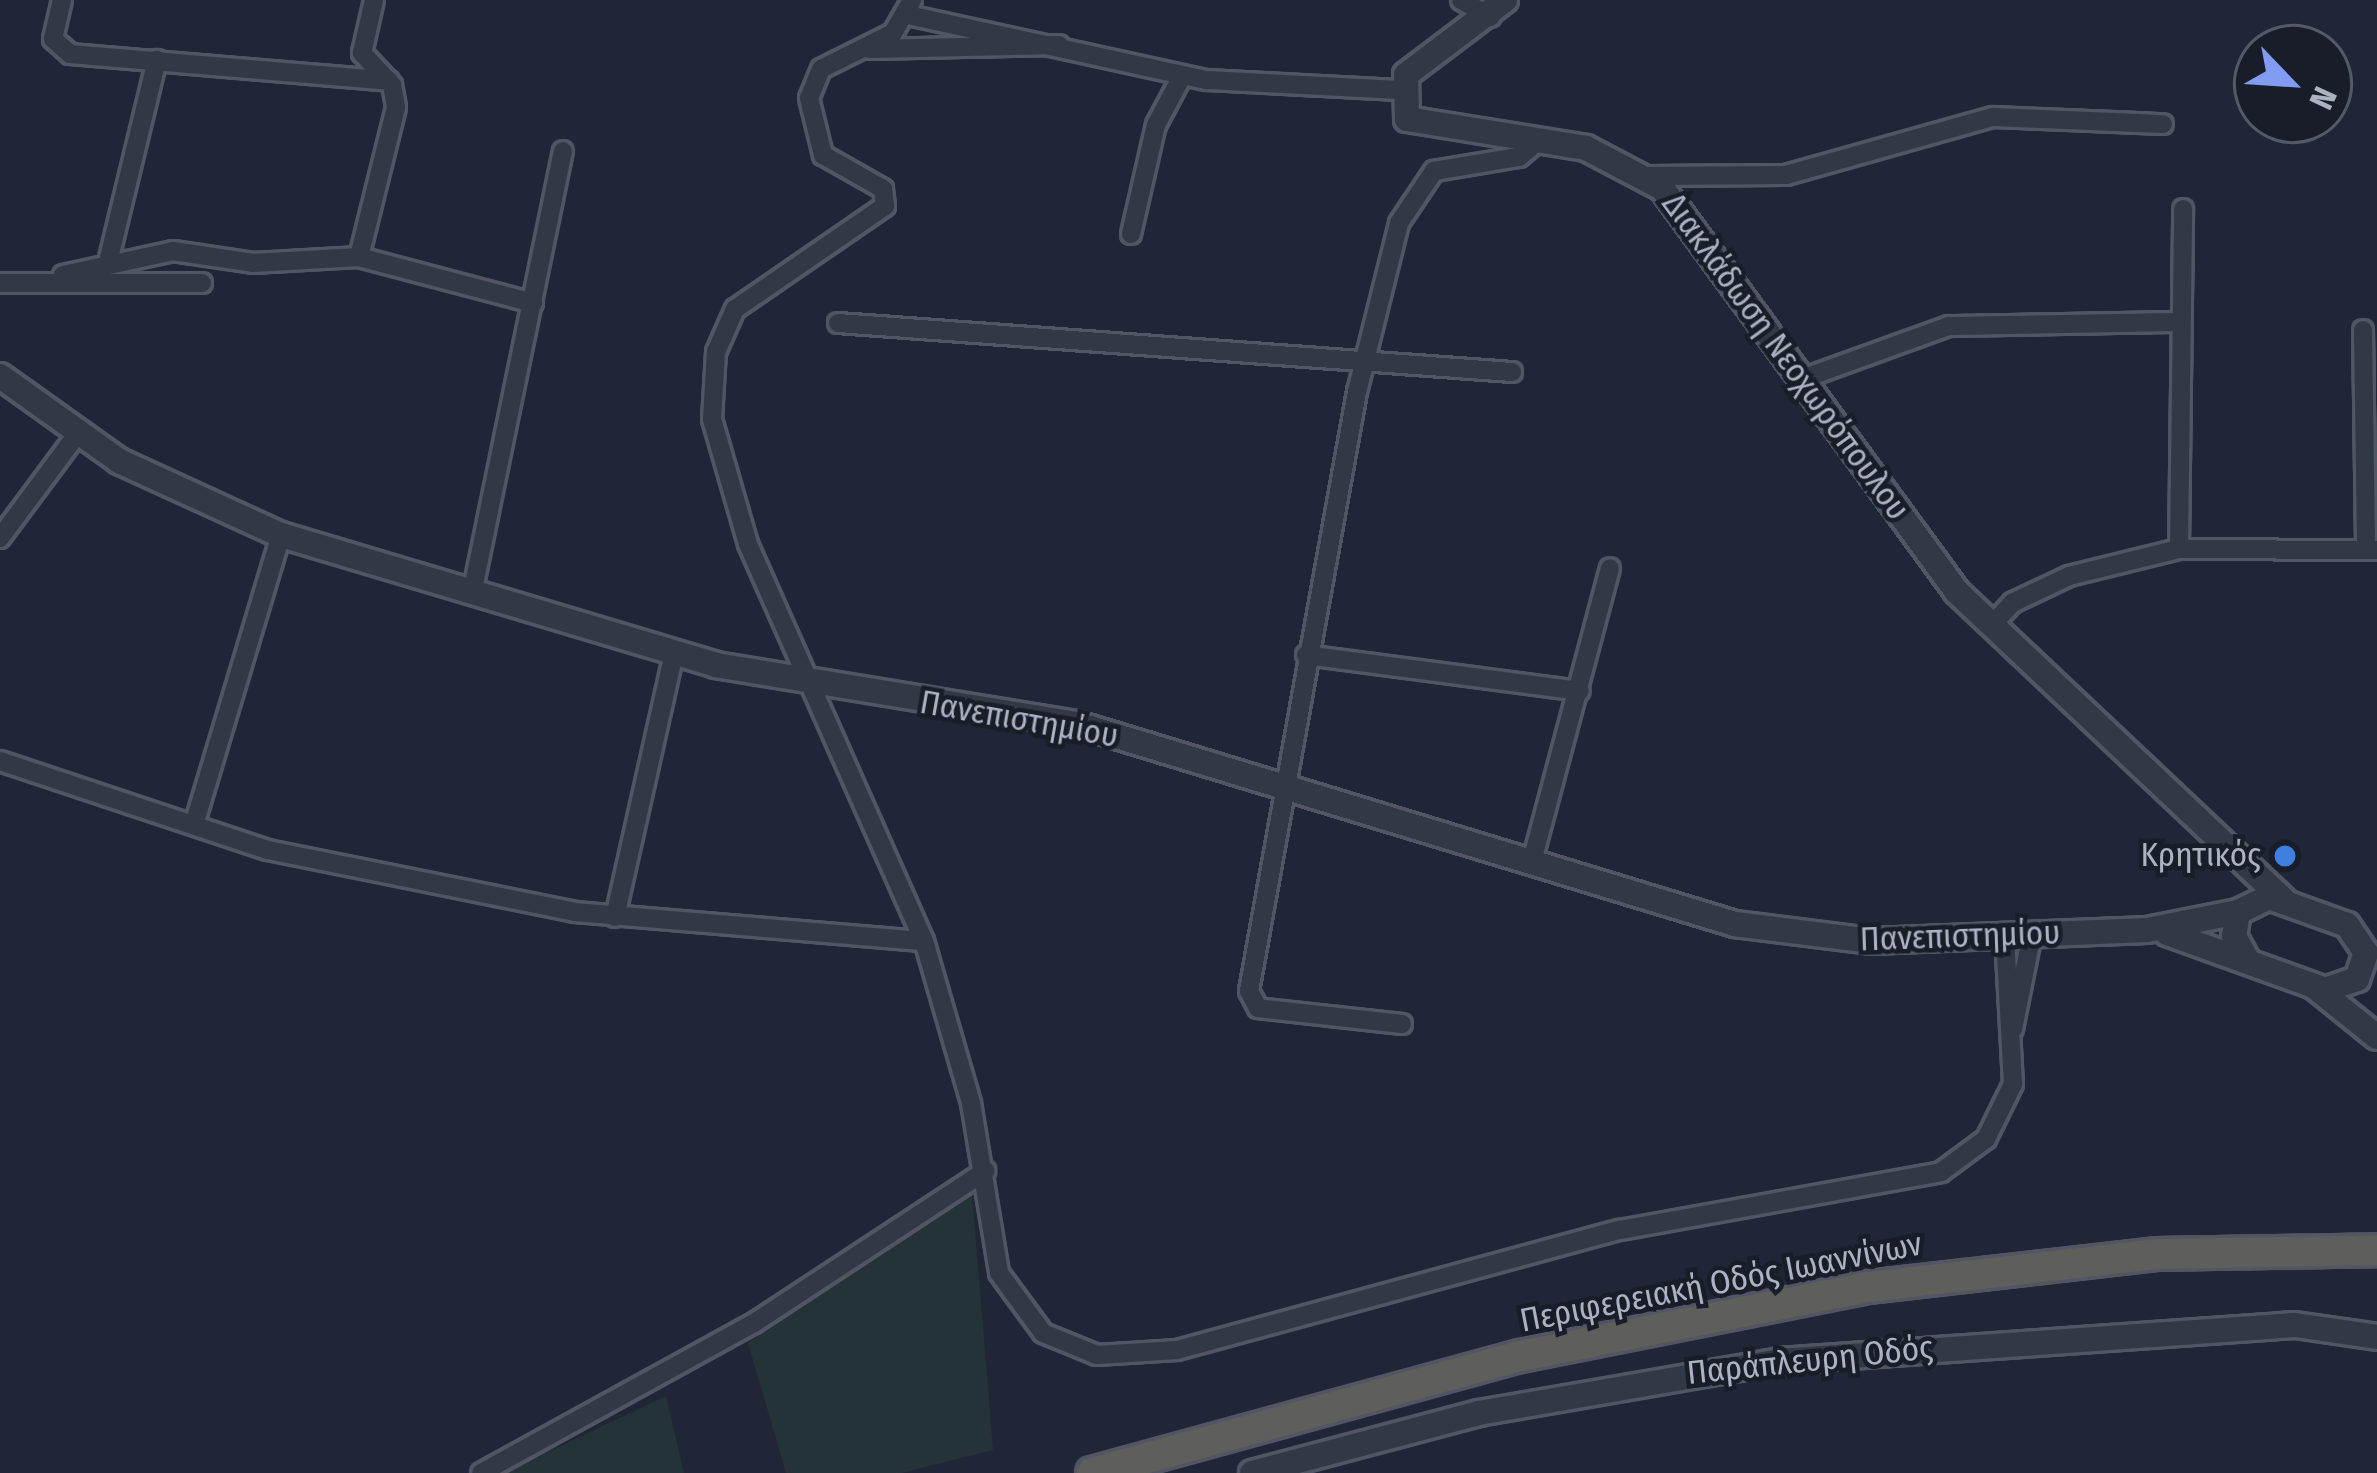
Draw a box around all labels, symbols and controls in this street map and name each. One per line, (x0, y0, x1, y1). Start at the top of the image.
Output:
north arrow (2233, 24, 2353, 144)
text: N (2301, 81, 2345, 115)
street label: Διακλάδωση Νεοχωρόπουλου (1653, 186, 1917, 528)
street label: Πανεπιστημίου (917, 683, 1121, 757)
place label: Κρητικός (2140, 836, 2261, 876)
marker: Κρητικός (2272, 843, 2298, 869)
street label: Πανεπιστημίου (1859, 914, 2061, 960)
street label: Περιφερειακή Οδός Ιωαννίνων (1517, 1225, 1925, 1341)
street label: Παράπλευρη Οδός (1685, 1328, 1935, 1394)

